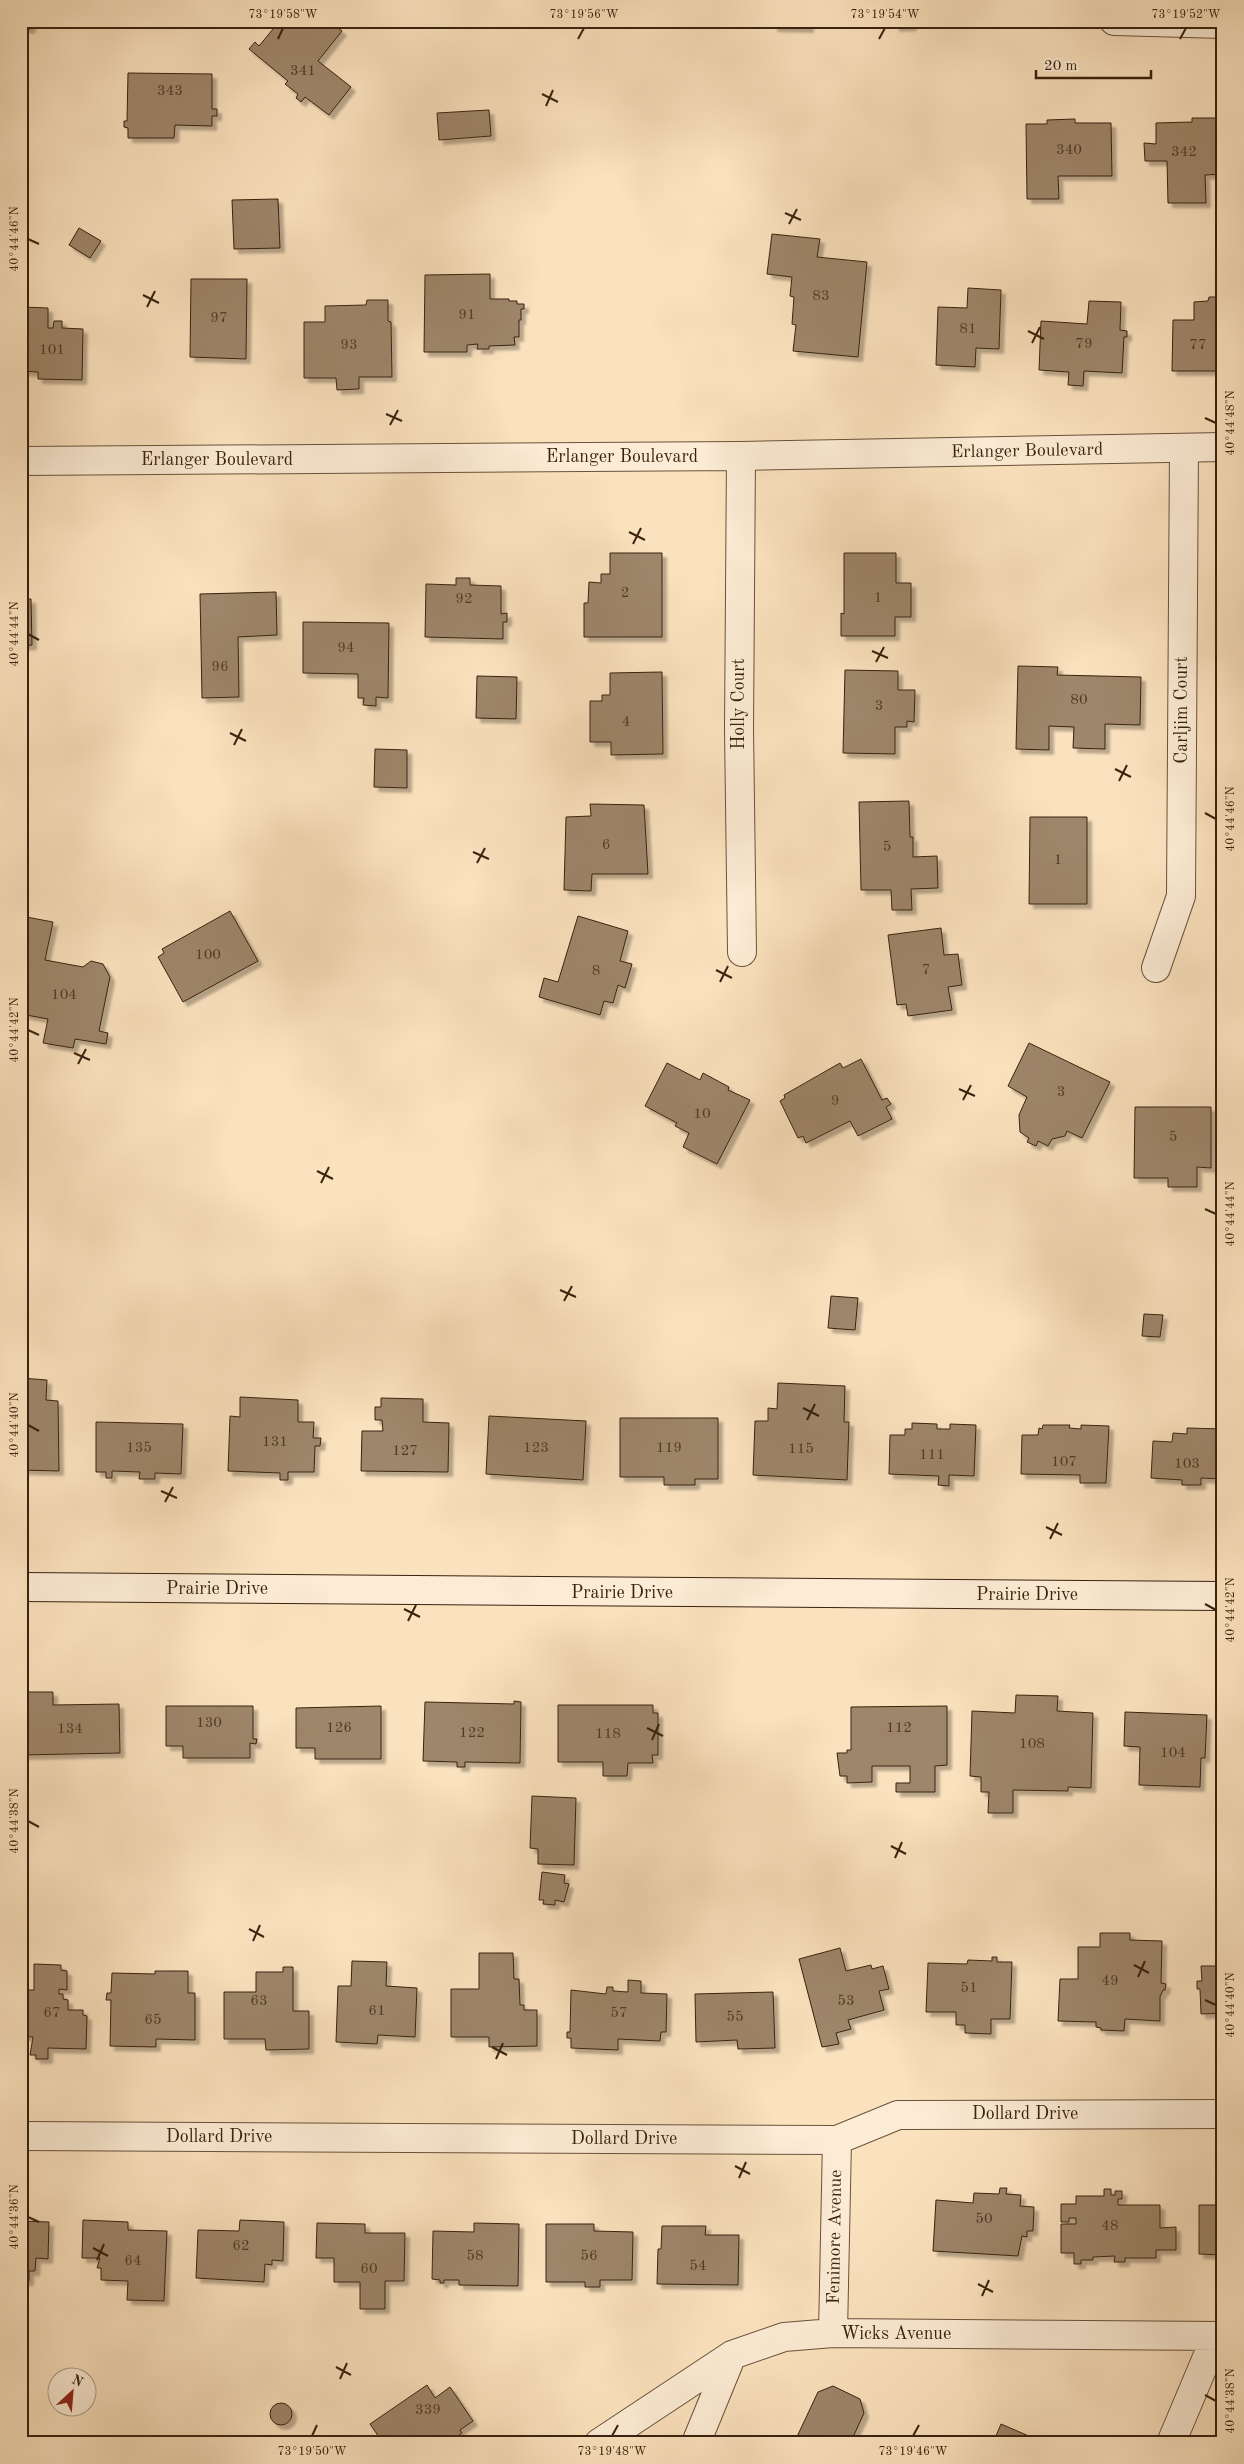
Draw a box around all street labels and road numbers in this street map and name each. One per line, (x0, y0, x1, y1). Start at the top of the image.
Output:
street label: Erlanger Boulevard (951, 441, 1103, 461)
street label: Erlanger Boulevard (546, 448, 698, 466)
street label: Erlanger Boulevard (141, 451, 293, 469)
street label: Carljim Court (1173, 656, 1191, 764)
street label: Holly Court (730, 658, 748, 750)
street label: Prairie Drive (166, 1580, 268, 1598)
street label: Prairie Drive (571, 1584, 673, 1602)
street label: Prairie Drive (976, 1586, 1078, 1604)
street label: Dollard Drive (972, 2105, 1078, 2123)
street label: Dollard Drive (166, 2128, 272, 2146)
street label: Dollard Drive (571, 2130, 677, 2148)
street label: Fenimore Avenue (825, 2169, 845, 2305)
street label: Wicks Avenue (841, 2325, 951, 2343)

